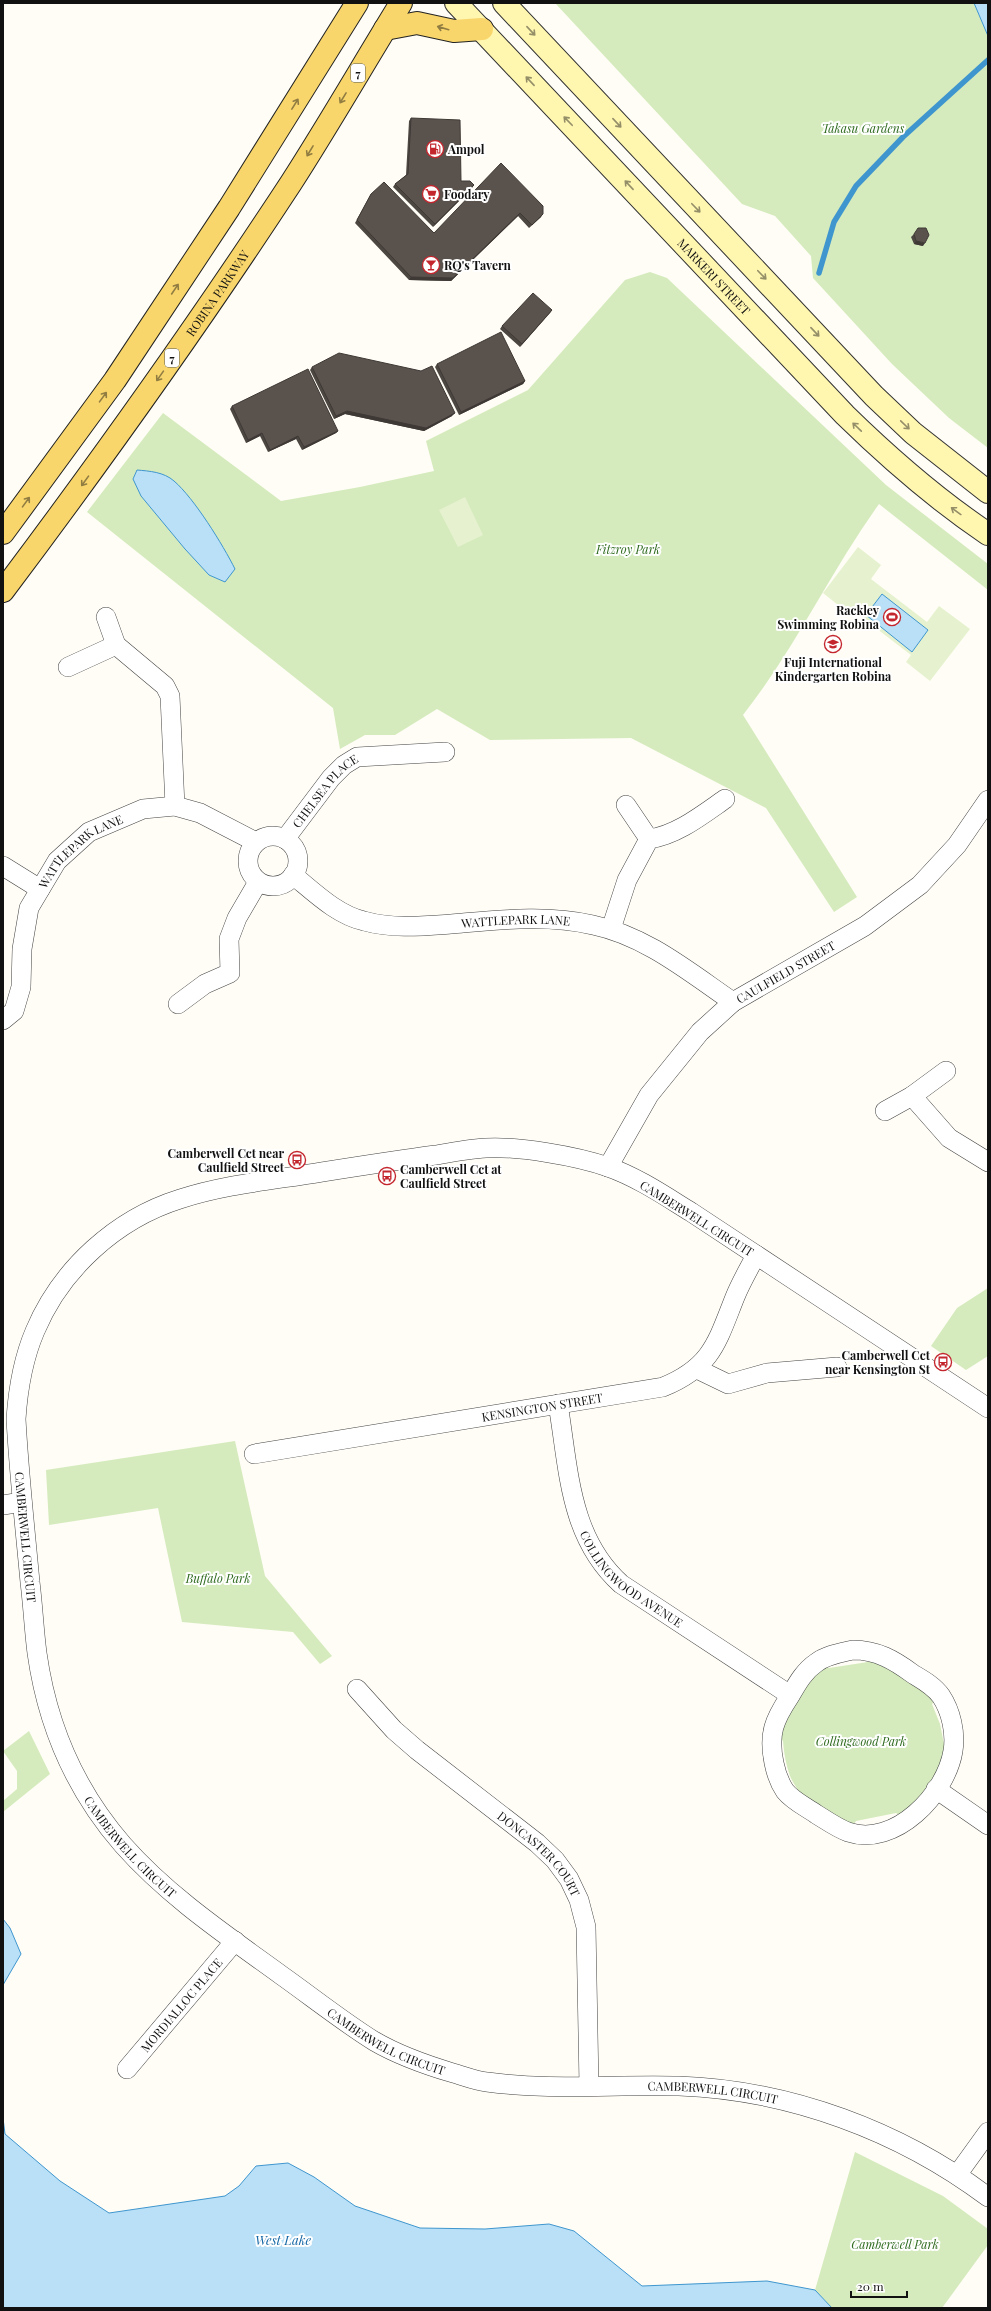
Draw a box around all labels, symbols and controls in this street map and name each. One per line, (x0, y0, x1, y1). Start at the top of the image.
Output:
one-way arrow (437, 23, 450, 31)
one-way arrow (526, 26, 535, 37)
road number: 7 (351, 64, 365, 82)
one-way arrow (525, 76, 535, 86)
one-way arrow (339, 92, 347, 103)
one-way arrow (291, 98, 299, 110)
one-way arrow (564, 116, 573, 126)
one-way arrow (612, 118, 621, 129)
park label: Takasu Gardens (822, 120, 905, 136)
fuel station icon: Ampol (425, 139, 445, 159)
place label: Ampol (447, 141, 485, 157)
one-way arrow (306, 145, 314, 157)
one-way arrow (624, 180, 634, 190)
supermarket icon: Foodary (421, 184, 441, 204)
place label: Foodary (444, 186, 490, 202)
one-way arrow (692, 203, 701, 213)
street label: MARKERI STREET (674, 235, 754, 318)
street label: ROBINA PARKWAY (182, 246, 253, 339)
bar icon: RQ's Tavern (421, 255, 441, 275)
place label: RQ's Tavern (444, 257, 512, 273)
one-way arrow (757, 270, 766, 280)
one-way arrow (172, 283, 180, 295)
one-way arrow (810, 326, 819, 337)
road number: 7 (165, 349, 179, 367)
one-way arrow (156, 370, 164, 381)
one-way arrow (98, 391, 107, 402)
one-way arrow (900, 421, 910, 430)
one-way arrow (852, 422, 862, 432)
one-way arrow (81, 476, 89, 487)
one-way arrow (22, 497, 30, 508)
one-way arrow (951, 507, 962, 515)
park label: Fitzroy Park (595, 541, 660, 557)
place label: Rackley Swimming Robina (777, 602, 880, 632)
sports icon: Rackley Swimming Robina (882, 607, 902, 627)
school or university icon: Fuji International Kindergarten Robina (823, 634, 843, 654)
place label: Fuji International Kindergarten Robina (775, 654, 892, 684)
street label: CHELSEA PLACE (288, 750, 361, 831)
street label: WATTLEPARK LANE (34, 811, 125, 892)
street label: WATTLEPARK LANE (460, 911, 571, 931)
street label: CAULFIELD STREET (733, 937, 838, 1007)
place label: Camberwell Cct near Caulfield Street (168, 1145, 285, 1175)
bus stop icon: Camberwell Cct near Caulfield Street (287, 1150, 307, 1170)
place label: Camberwell Cct at Caulfield Street (400, 1161, 502, 1191)
bus stop icon: Camberwell Cct at Caulfield Street (377, 1166, 397, 1186)
street label: CAMBERWELL CIRCUIT (637, 1176, 757, 1260)
place label: Camberwell Cct near Kensington St (825, 1347, 931, 1377)
bus stop icon: Camberwell Cct near Kensington St (933, 1352, 953, 1372)
street label: KENSINGTON STREET (480, 1389, 604, 1425)
street label: CAMBERWELL CIRCUIT (12, 1471, 40, 1604)
street label: COLLINGWOOD AVENUE (577, 1528, 686, 1631)
park label: Buffalo Park (185, 1570, 250, 1586)
park label: Collingwood Park (816, 1733, 906, 1749)
street label: CAMBERWELL CIRCUIT (81, 1793, 180, 1901)
street label: DONCASTER COURT (495, 1808, 584, 1899)
street label: MORDIALLOC PLACE (137, 1954, 225, 2055)
street label: CAMBERWELL CIRCUIT (324, 2004, 448, 2078)
street label: CAMBERWELL CIRCUIT (648, 2078, 780, 2107)
water label: West Lake (255, 2231, 311, 2248)
park label: Camberwell Park (851, 2236, 939, 2252)
scale bar (851, 2273, 907, 2299)
text: 20 m (857, 2278, 884, 2294)

